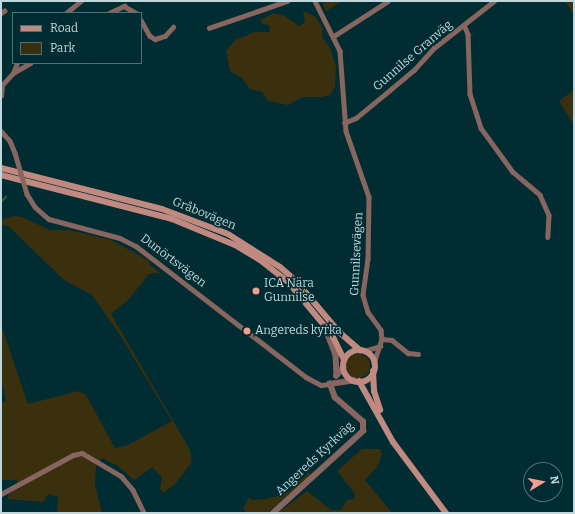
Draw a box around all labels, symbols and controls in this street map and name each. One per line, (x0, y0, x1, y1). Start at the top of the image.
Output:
legend (12, 12, 142, 64)
street label: Gunnilse Granväg (371, 18, 455, 94)
text: Road (50, 21, 78, 35)
text: Park (50, 41, 75, 55)
street label: Gråbovägen (170, 195, 238, 233)
street label: Gunnilsevägen (348, 212, 366, 296)
street label: Dunörtsvägen (137, 232, 209, 290)
place label: ICA Nära Gunnilse (264, 277, 315, 305)
marker: ICA Nära Gunnilse (251, 286, 261, 296)
place label: Angereds kyrka (255, 324, 342, 338)
marker: Angereds kyrka (242, 326, 252, 336)
street label: Angereds Kyrkväg (273, 419, 357, 499)
north arrow (523, 462, 563, 502)
text: N (547, 475, 561, 485)

